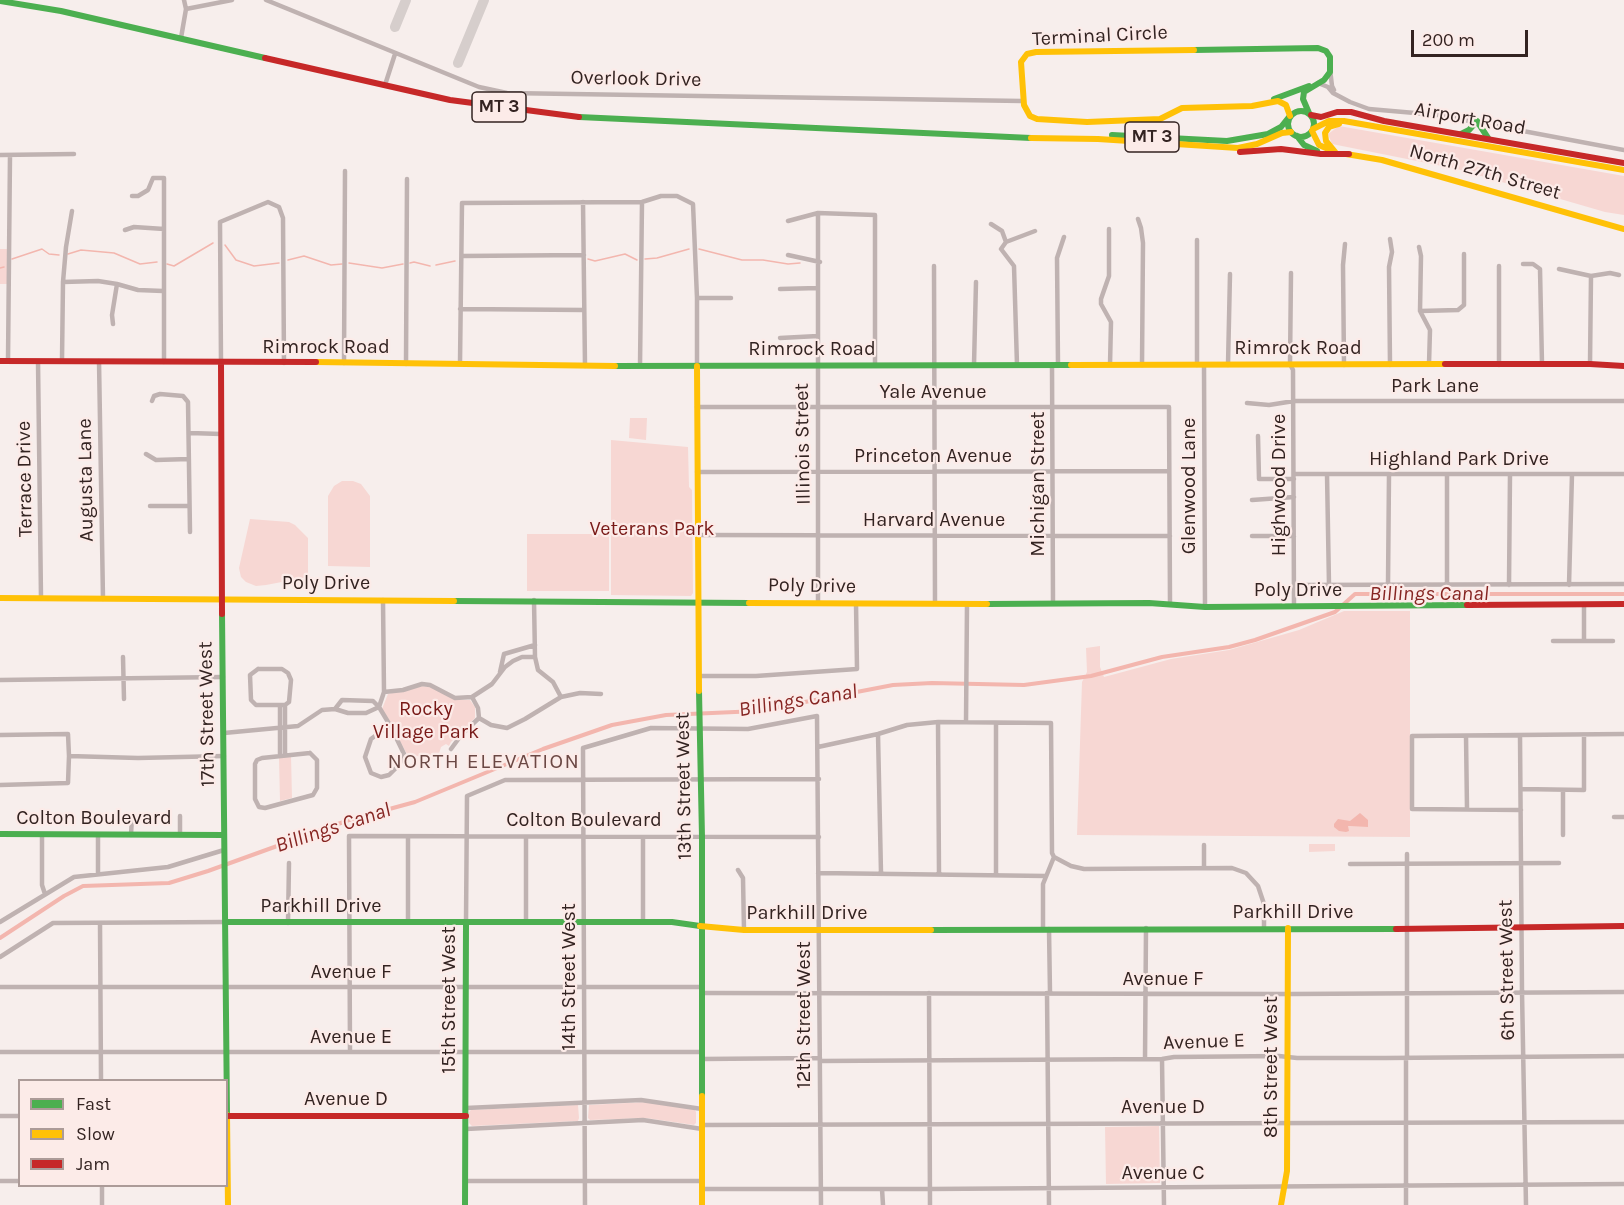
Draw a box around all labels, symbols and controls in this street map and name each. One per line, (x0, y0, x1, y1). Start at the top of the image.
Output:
scale bar (1414, 18, 1531, 56)
street label: Terminal Circle (1032, 20, 1168, 52)
text: 200 m (1422, 29, 1475, 51)
street label: Overlook Drive (570, 66, 702, 92)
road number: MT 3 (472, 92, 526, 122)
street label: Airport Road (1412, 97, 1528, 141)
road number: MT 3 (1125, 122, 1179, 152)
street label: North 27th Street (1407, 139, 1563, 205)
street label: Rimrock Road (262, 335, 390, 359)
street label: Rimrock Road (1234, 336, 1362, 360)
street label: Rimrock Road (748, 337, 876, 361)
street label: Park Lane (1391, 374, 1479, 398)
street label: Yale Avenue (879, 380, 987, 404)
street label: Illinois Street (790, 383, 816, 505)
street label: Michigan Street (1026, 411, 1050, 557)
street label: Highwood Drive (1267, 414, 1291, 556)
street label: Augusta Lane (73, 418, 99, 542)
street label: Glenwood Lane (1177, 418, 1201, 554)
street label: Terrace Drive (12, 421, 38, 537)
street label: Princeton Avenue (854, 444, 1012, 468)
street label: Highland Park Drive (1369, 447, 1549, 471)
street label: Harvard Avenue (863, 508, 1005, 532)
park label: Veterans Park (590, 517, 714, 541)
street label: Poly Drive (282, 571, 370, 595)
street label: Poly Drive (768, 573, 856, 599)
street label: Poly Drive (1254, 578, 1342, 602)
water label: Billings Canal (1369, 581, 1489, 607)
street label: 17th Street West (194, 641, 220, 787)
water label: Billings Canal (737, 679, 859, 723)
park label: Rocky Village Park (373, 697, 479, 744)
street label: 13th Street West (671, 712, 697, 860)
district label: NORTH ELEVATION (388, 749, 580, 775)
water label: Billings Canal (272, 798, 394, 858)
street label: Colton Boulevard (16, 806, 172, 830)
street label: Colton Boulevard (506, 808, 662, 832)
street label: Parkhill Drive (260, 894, 382, 918)
street label: 6th Street West (1494, 899, 1520, 1041)
street label: Parkhill Drive (1232, 900, 1354, 924)
street label: Parkhill Drive (746, 901, 868, 925)
street label: 14th Street West (557, 903, 581, 1051)
street label: 15th Street West (437, 926, 461, 1074)
street label: 12th Street West (792, 941, 816, 1089)
street label: Avenue F (310, 960, 392, 984)
street label: Avenue F (1122, 967, 1204, 991)
street label: 8th Street West (1259, 996, 1283, 1138)
street label: Avenue E (310, 1025, 392, 1049)
street label: Avenue E (1163, 1029, 1245, 1055)
legend (18, 1079, 228, 1187)
street label: Avenue D (304, 1087, 388, 1111)
text: Fast (76, 1093, 111, 1115)
street label: Avenue D (1121, 1095, 1205, 1119)
text: Slow (76, 1123, 115, 1145)
text: Jam (76, 1153, 110, 1175)
street label: Avenue C (1122, 1161, 1204, 1185)

